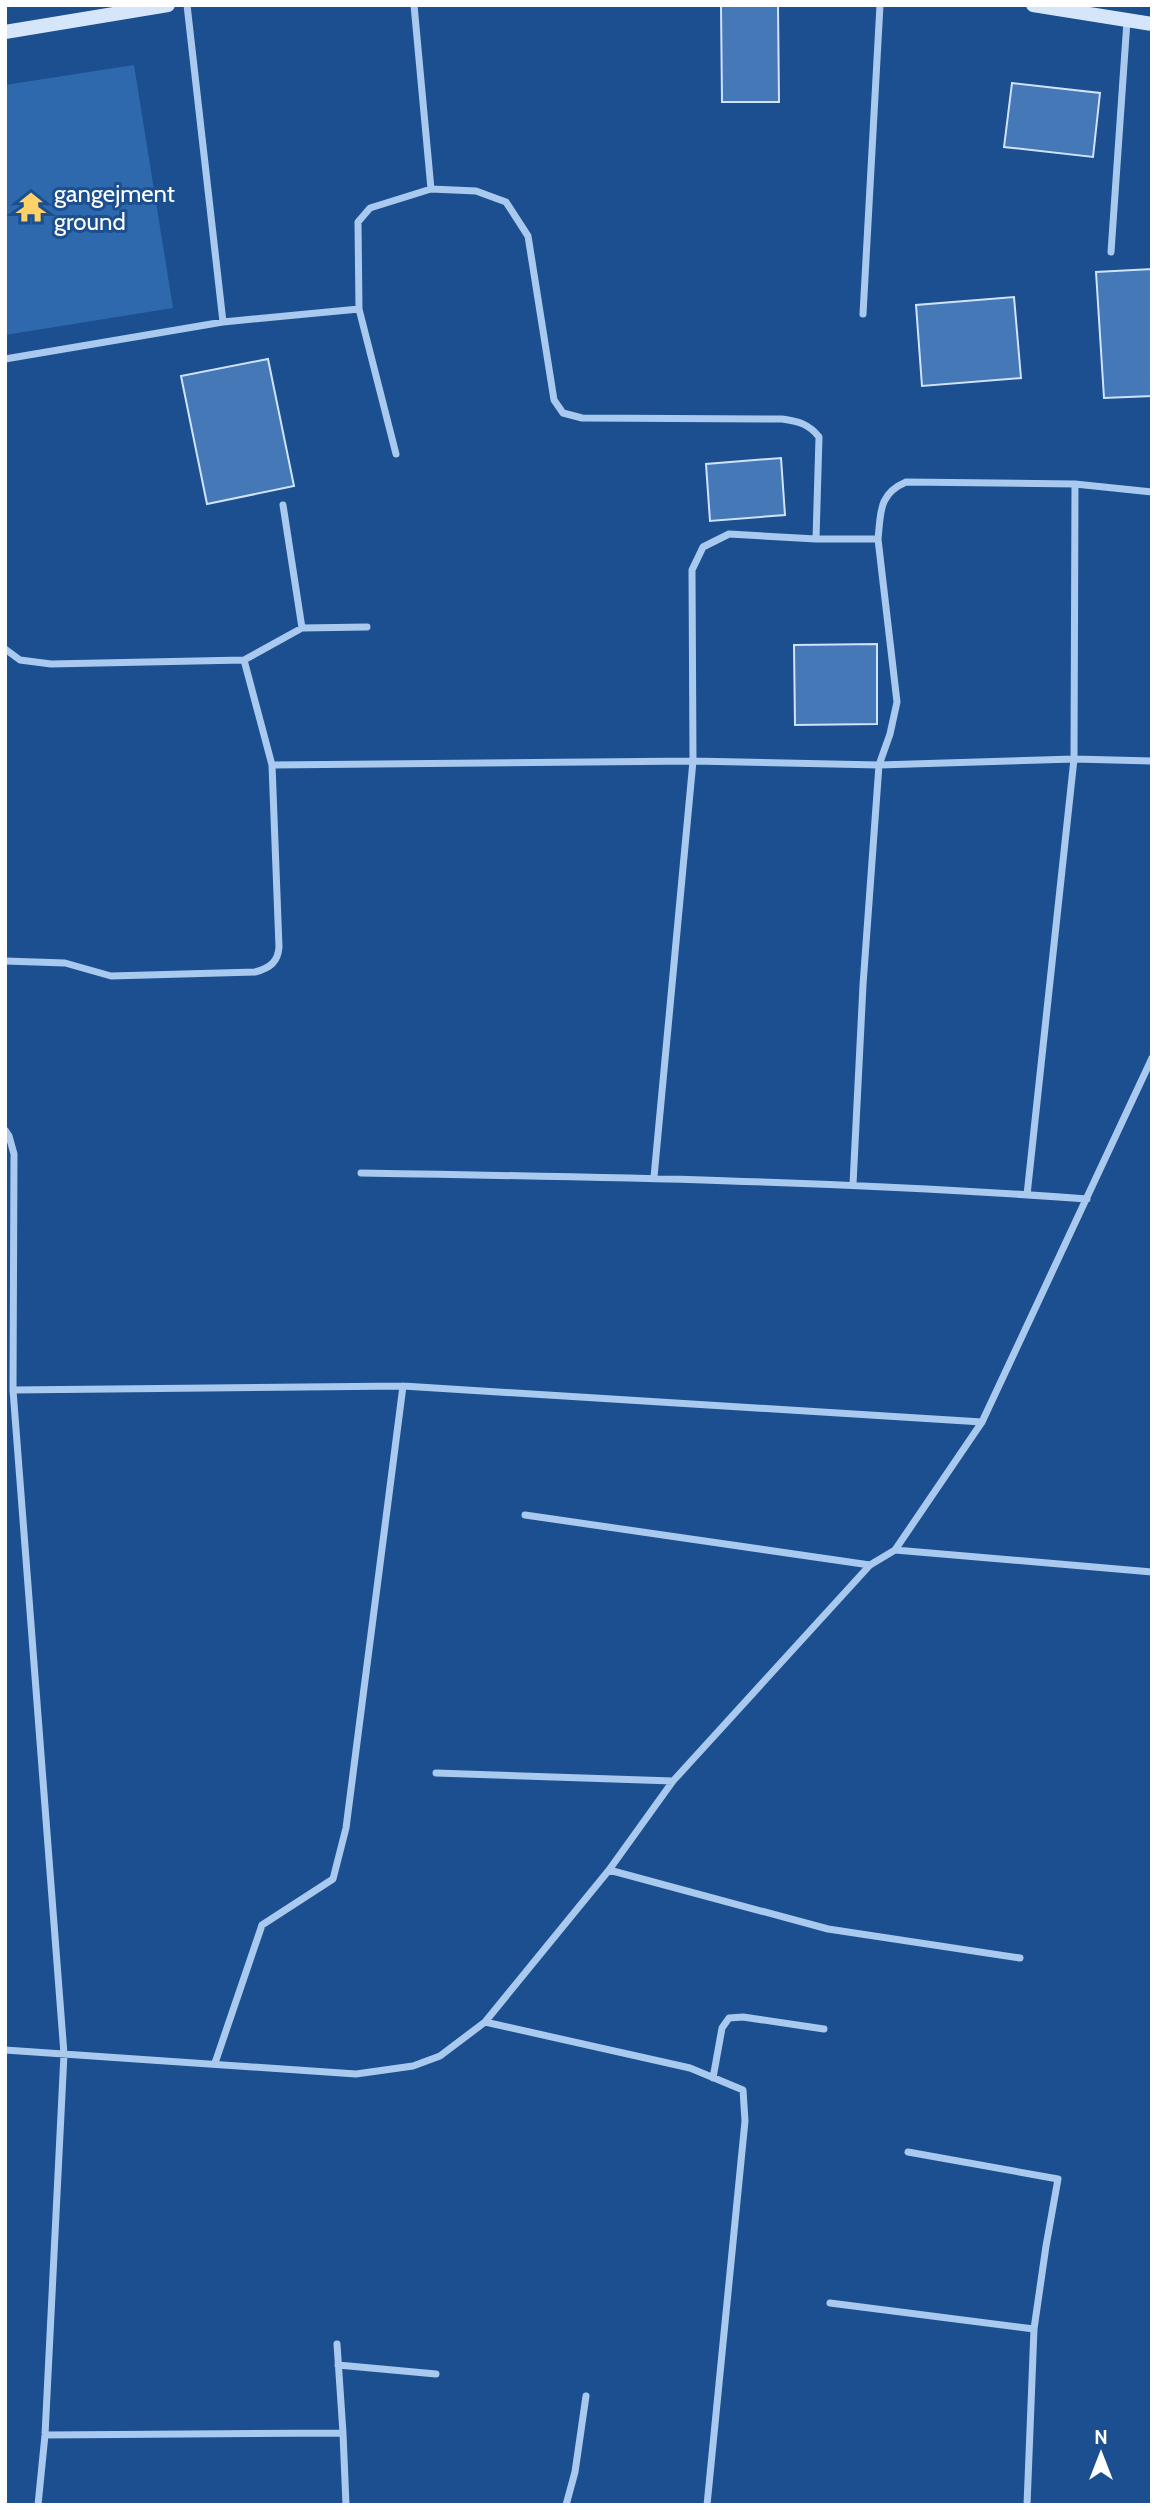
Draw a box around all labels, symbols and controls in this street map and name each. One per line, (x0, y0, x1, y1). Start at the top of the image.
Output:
place label: gangejment ground (54, 179, 175, 236)
temple icon: gangejment ground (14, 190, 48, 224)
north arrow (1066, 2419, 1136, 2489)
text: N (1094, 2426, 1108, 2449)

